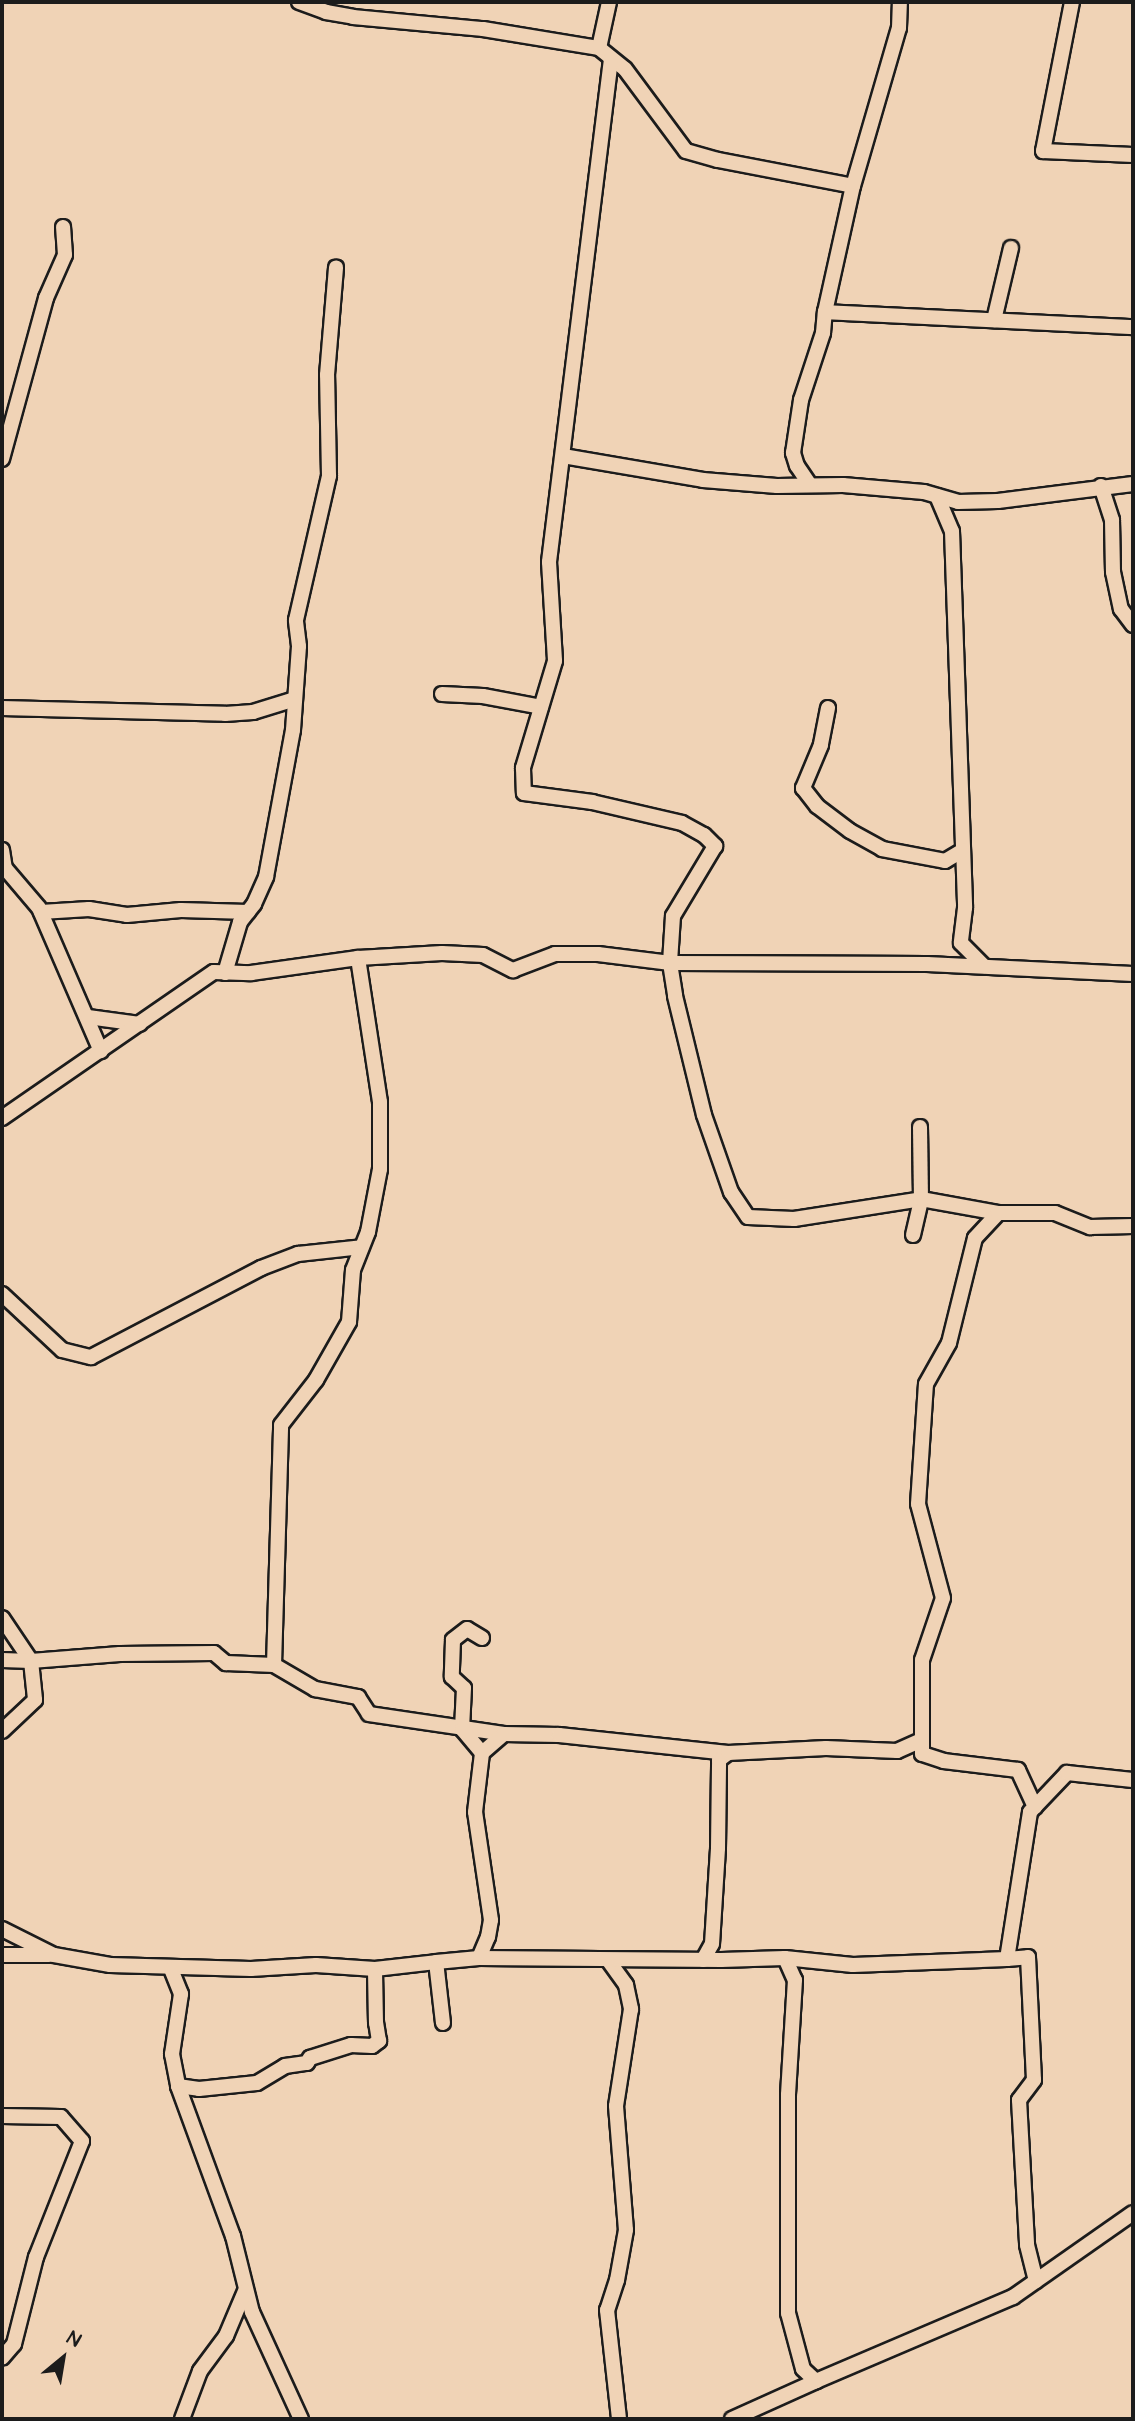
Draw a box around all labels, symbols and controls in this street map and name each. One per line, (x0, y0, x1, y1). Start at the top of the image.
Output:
north arrow (28, 2323, 98, 2393)
text: N (62, 2325, 86, 2354)

